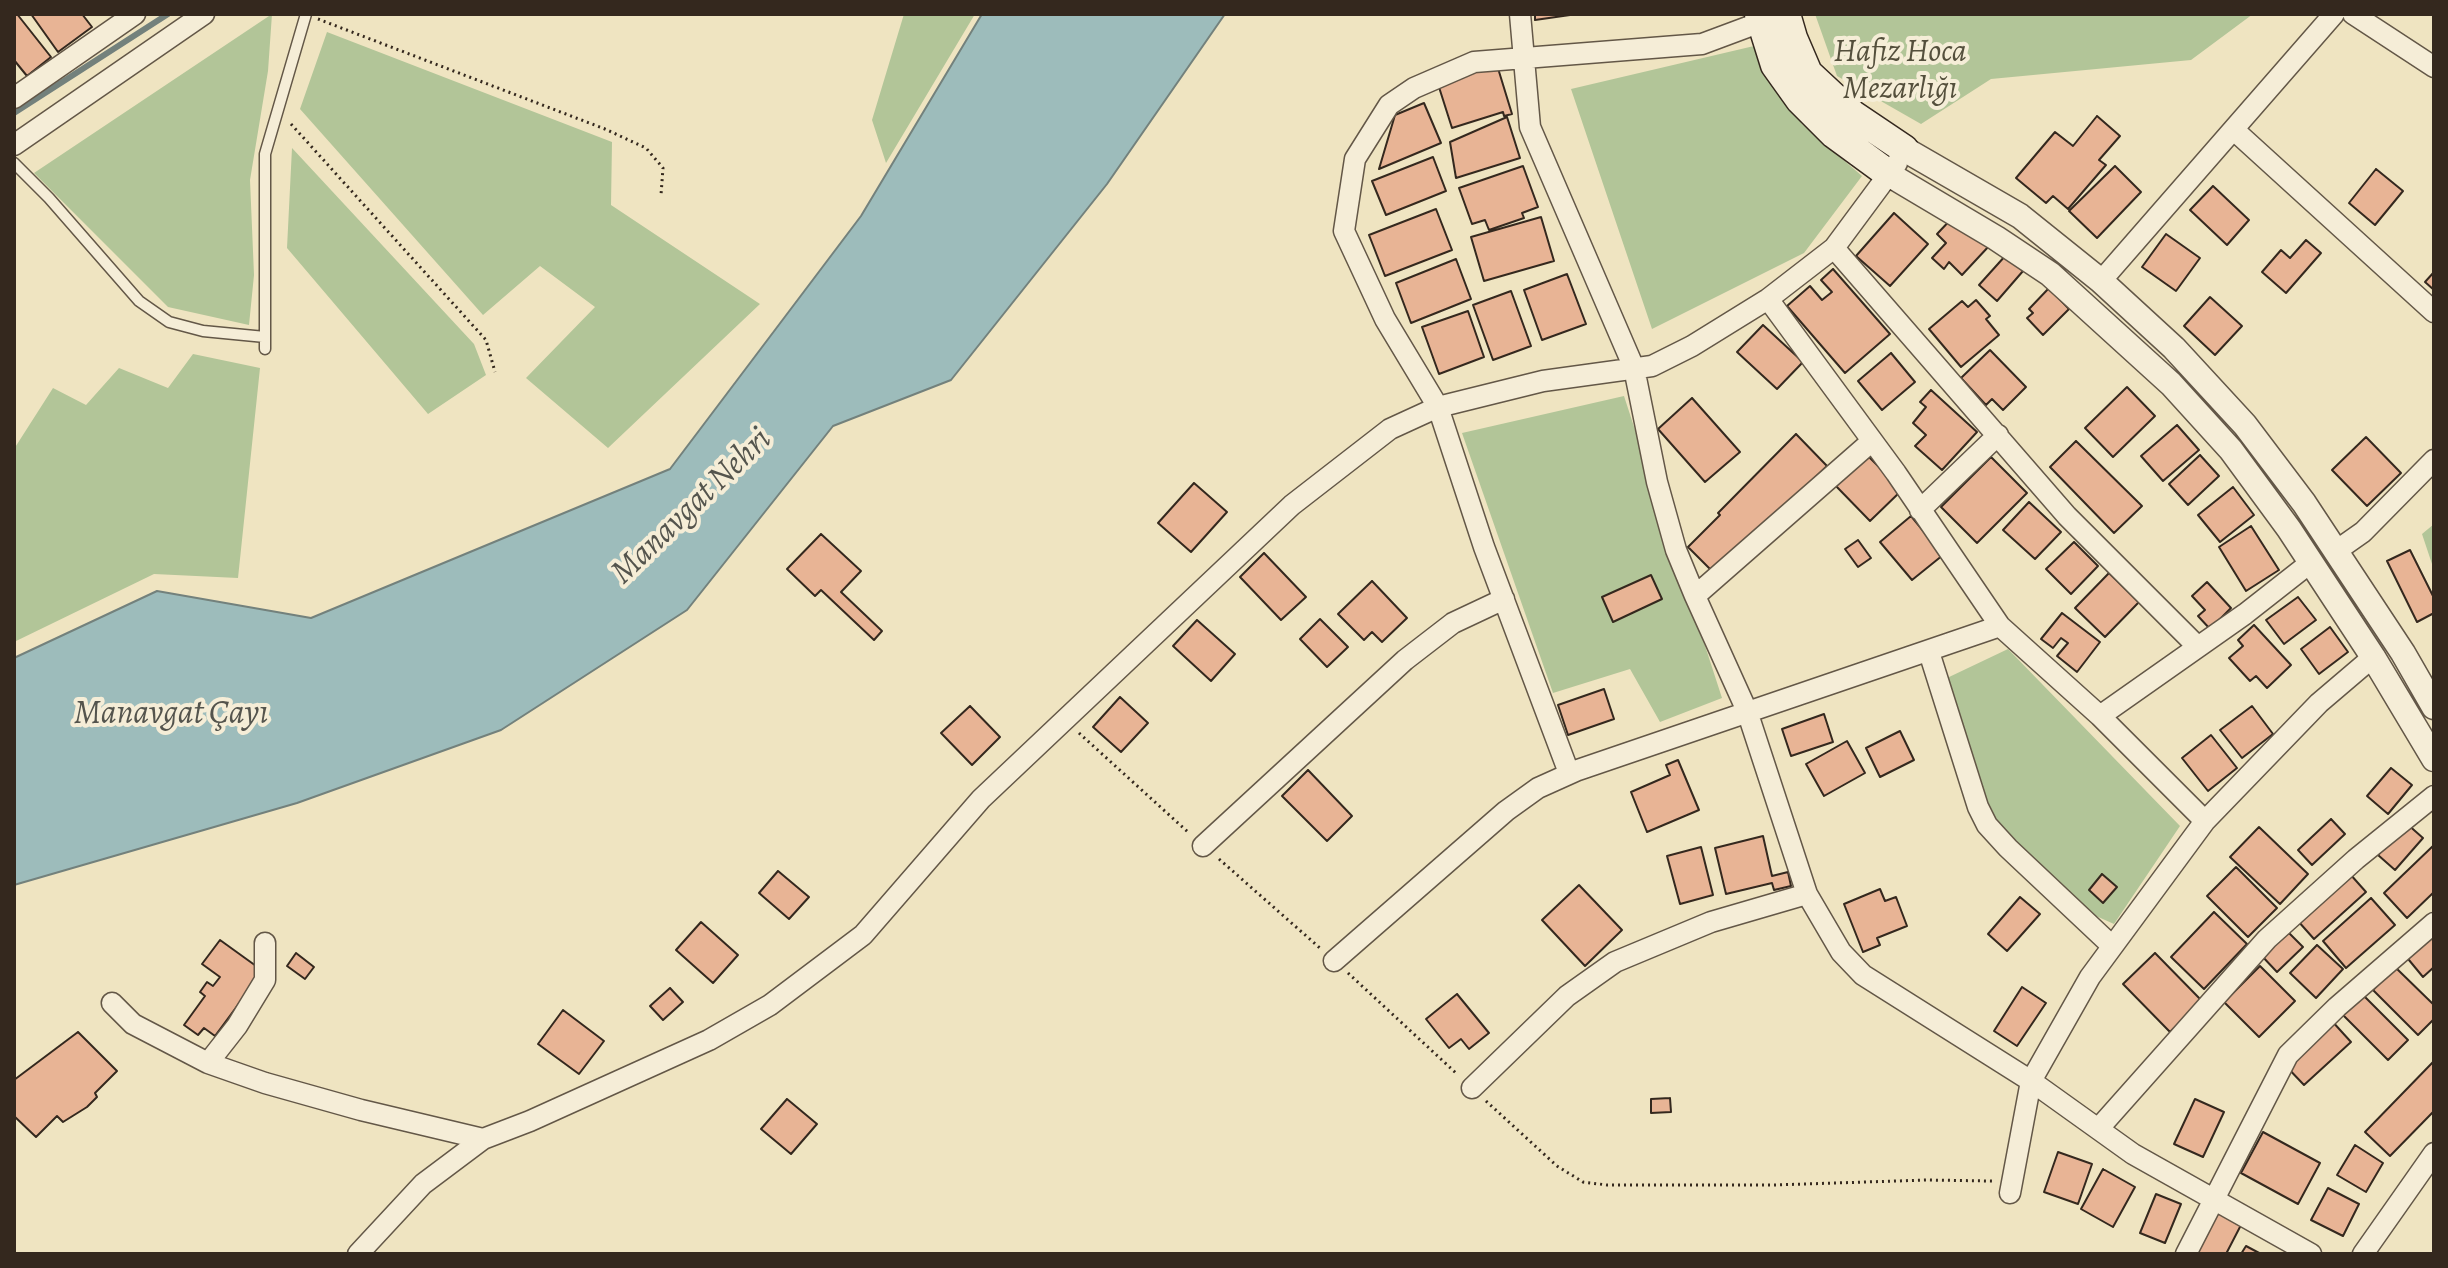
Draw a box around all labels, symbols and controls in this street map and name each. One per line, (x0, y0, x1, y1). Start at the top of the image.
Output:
park label: Hafız Hoca Mezarlığı (1834, 34, 1966, 109)
water label: Manavgat Nehri (603, 420, 781, 594)
water label: Manavgat Çayı (74, 695, 268, 735)

